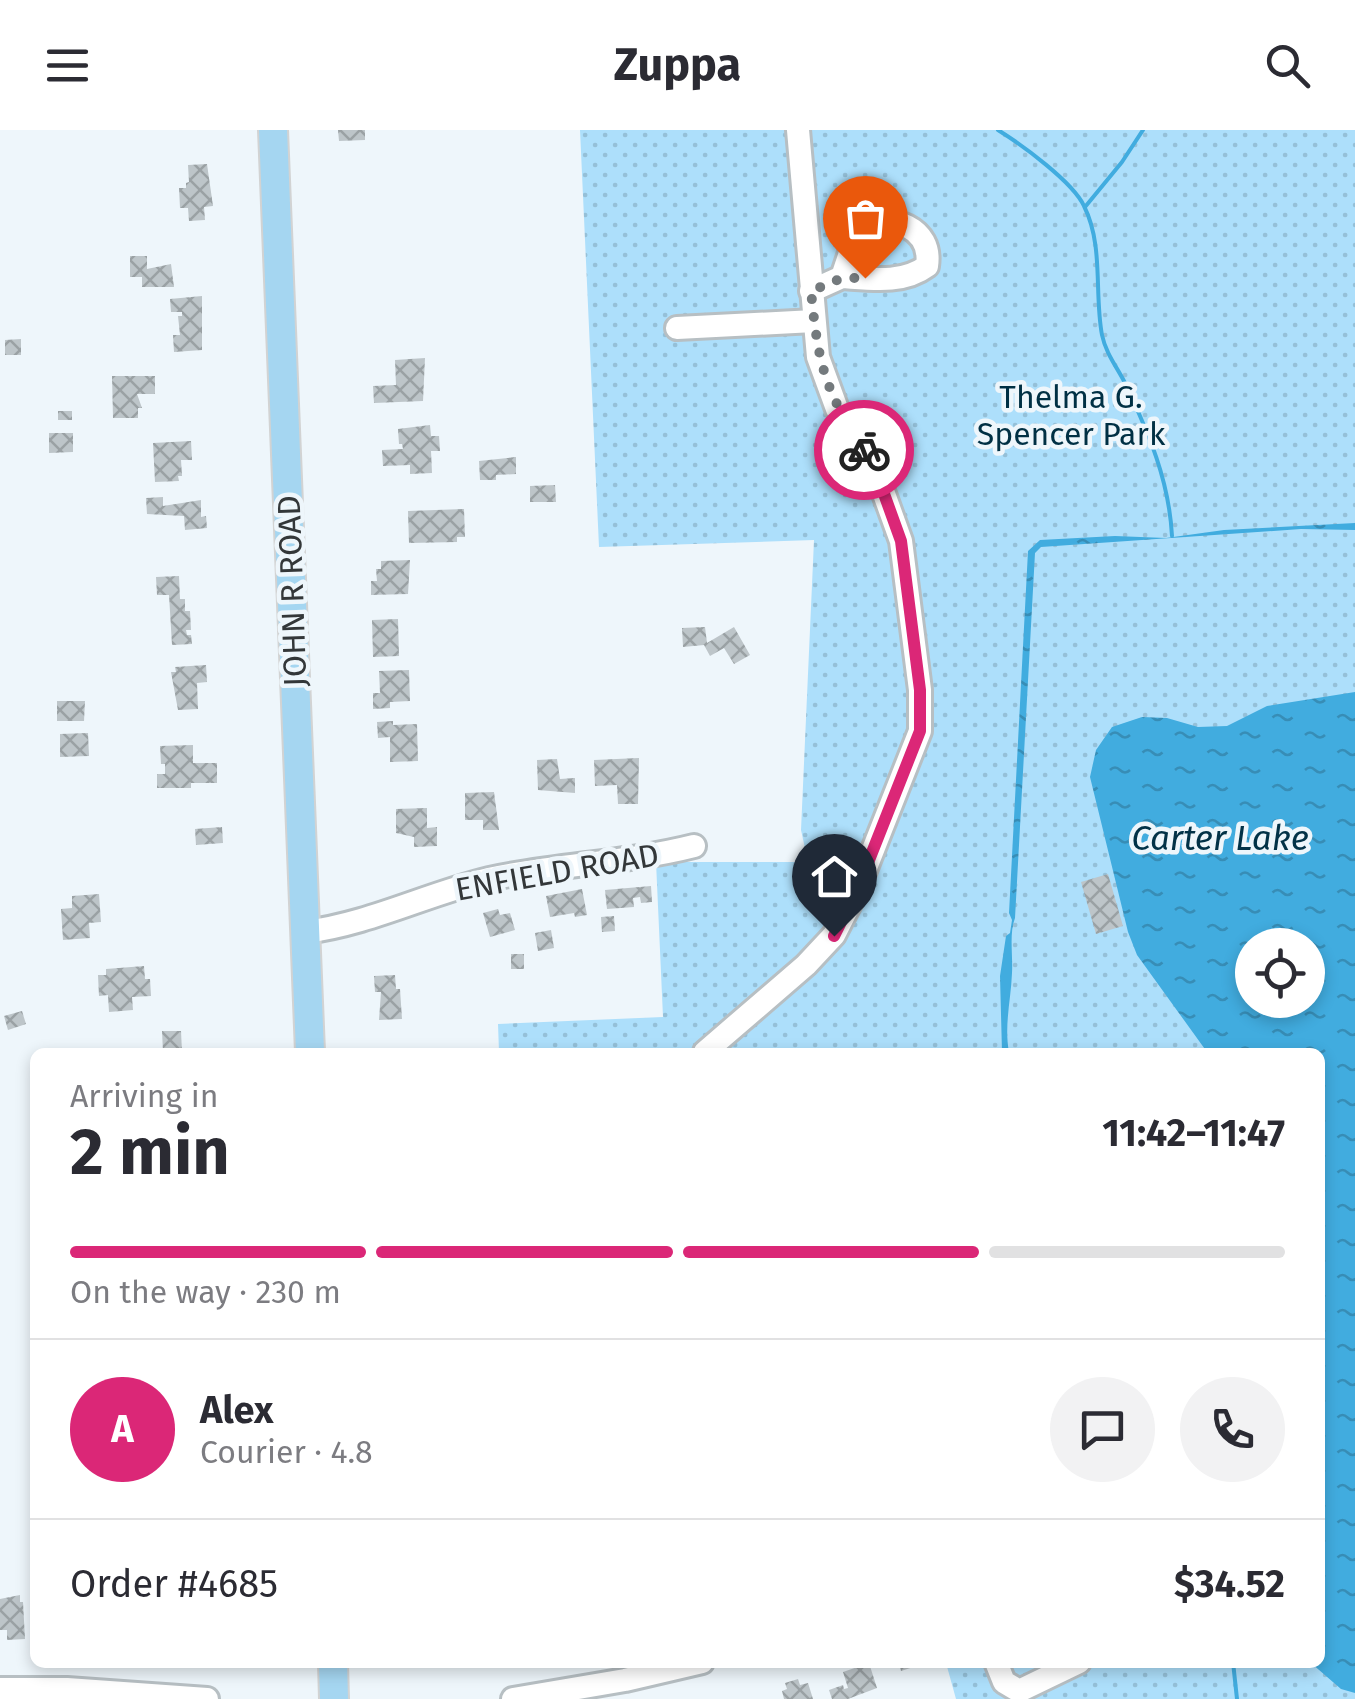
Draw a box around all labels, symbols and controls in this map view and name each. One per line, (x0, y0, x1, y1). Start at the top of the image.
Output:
icon: menu (40, 38, 95, 93)
text: Zuppa (614, 38, 741, 92)
icon: search (1260, 38, 1315, 93)
pin (823, 176, 908, 279)
icon: bag (838, 191, 893, 246)
park label: Thelma G. Spencer Park (977, 378, 1166, 453)
courier (814, 400, 914, 500)
icon: bike (837, 423, 892, 478)
street label: JOHN R ROAD (270, 495, 314, 687)
water label: Carter Lake (1131, 817, 1309, 859)
pin (792, 834, 877, 937)
street label: ENFIELD ROAD (452, 835, 662, 909)
icon: home (807, 849, 862, 904)
map controls (1235, 928, 1325, 1018)
button: locate (1235, 928, 1325, 1018)
text: Arriving in (70, 1077, 218, 1115)
text: 11:42–11:47 (1102, 1110, 1285, 1156)
text: 2 min (70, 1113, 230, 1191)
text: On the way · 230 m (70, 1273, 341, 1311)
button: chat (1050, 1377, 1155, 1482)
button: phone (1180, 1377, 1285, 1482)
text: Alex (200, 1387, 273, 1433)
text: A (111, 1406, 134, 1452)
text: Courier · 4.8 (200, 1433, 373, 1471)
text: Order #4685 (70, 1561, 278, 1607)
text: $34.52 (1174, 1561, 1285, 1607)

